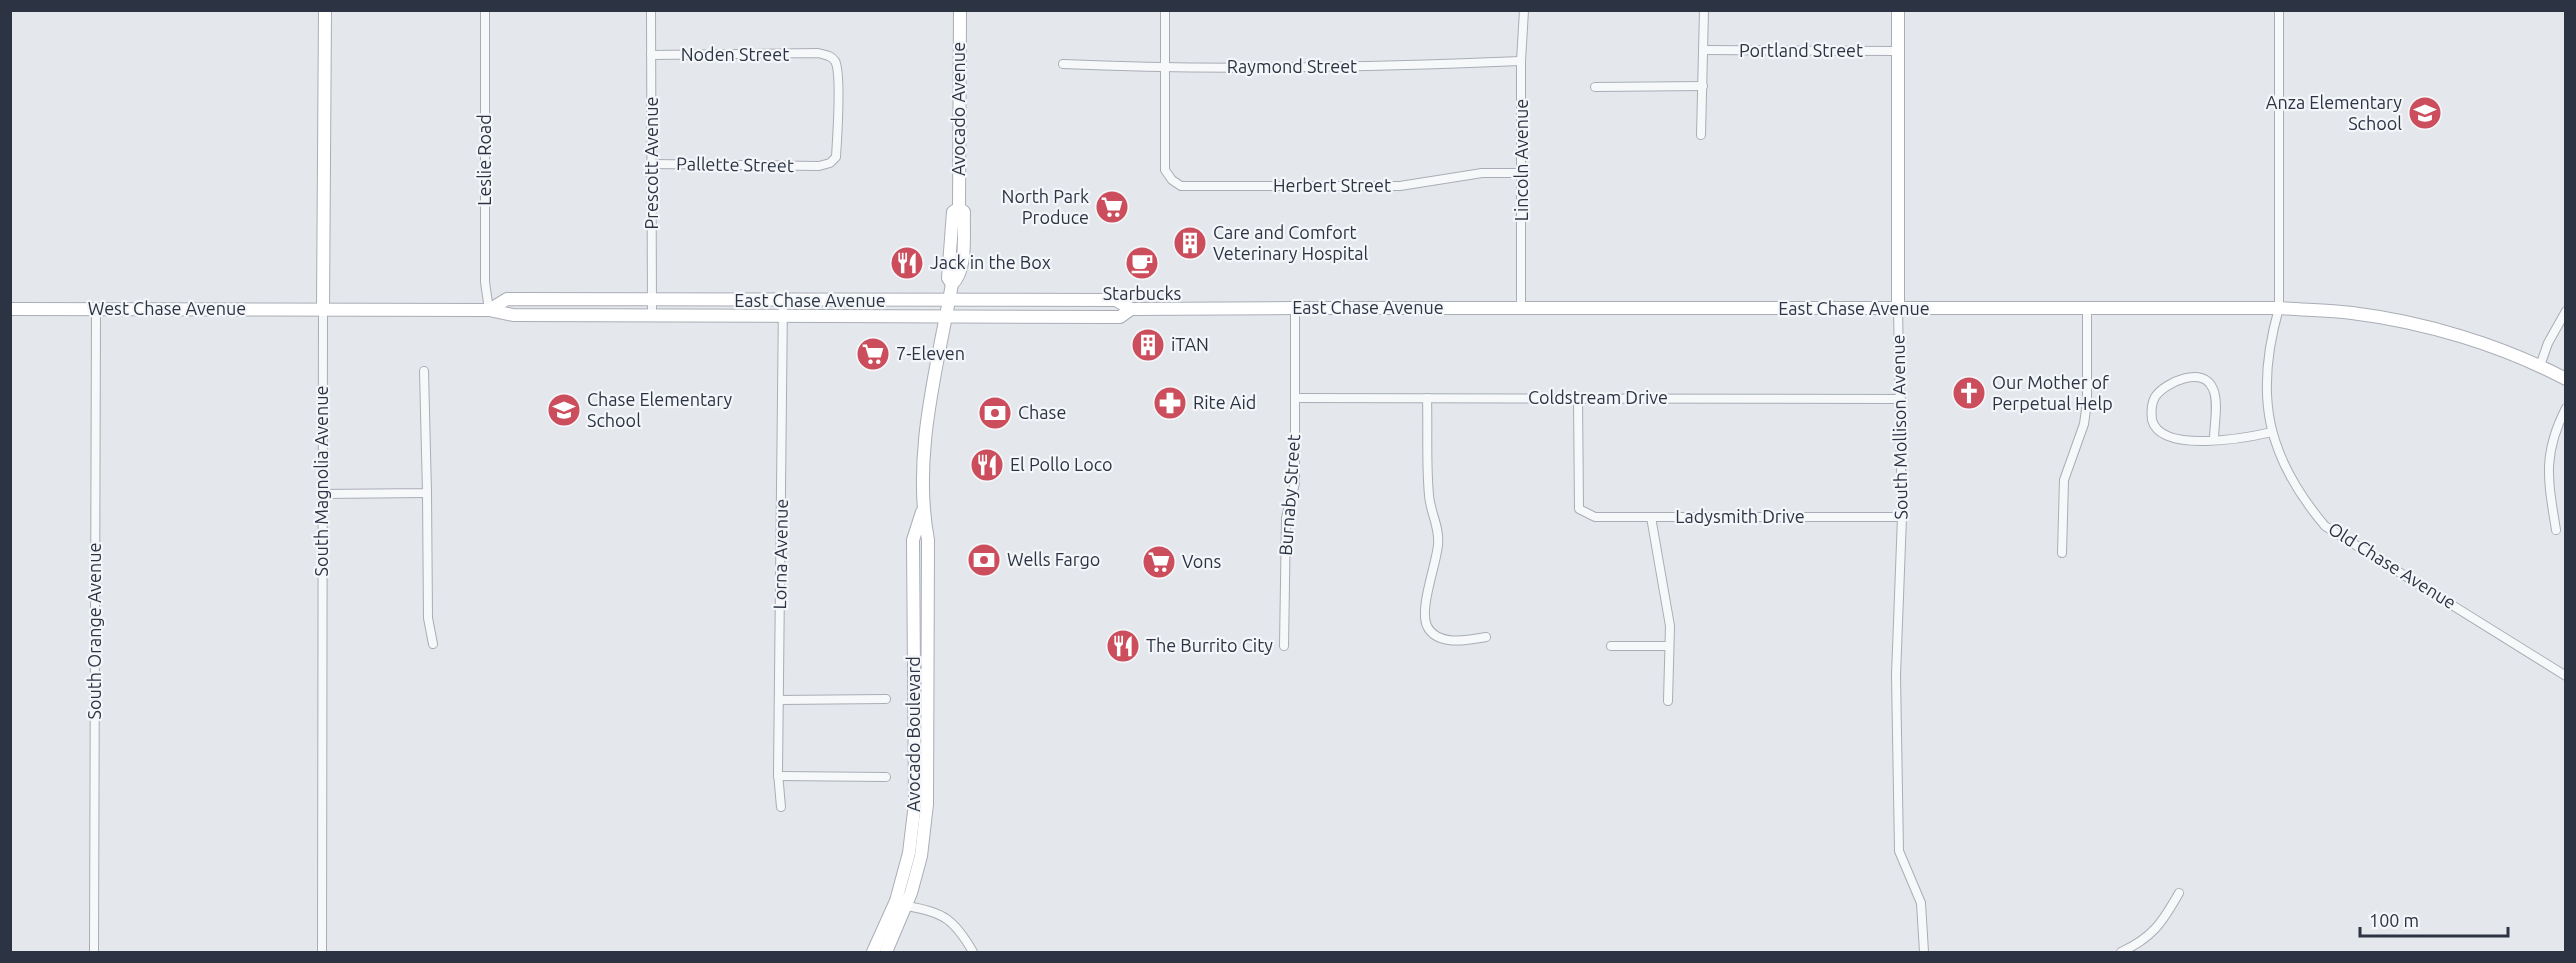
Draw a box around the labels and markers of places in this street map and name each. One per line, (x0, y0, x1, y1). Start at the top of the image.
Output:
place label: Anza Elementary School (2266, 92, 2402, 133)
school or university icon: Anza Elementary School (2407, 95, 2443, 131)
place label: North Park Produce (1002, 186, 1089, 227)
supermarket icon: North Park Produce (1094, 189, 1130, 225)
place label: Care and Comfort Veterinary Hospital (1213, 222, 1369, 263)
building icon: Care and Comfort Veterinary Hospital (1172, 225, 1208, 261)
restaurant icon: Jack in the Box (889, 245, 925, 281)
cafe icon: Starbucks (1124, 245, 1160, 281)
place label: Jack in the Box (930, 252, 1051, 272)
place label: Starbucks (1103, 283, 1181, 303)
building icon: iTAN (1130, 327, 1166, 363)
place label: iTAN (1171, 334, 1209, 354)
supermarket icon: 7-Eleven (855, 336, 891, 372)
place label: 7-Eleven (896, 343, 965, 363)
place label: Our Mother of Perpetual Help (1992, 372, 2113, 413)
church icon: Our Mother of Perpetual Help (1951, 375, 1987, 411)
pharmacy icon: Rite Aid (1152, 385, 1188, 421)
place label: Chase Elementary School (587, 389, 732, 430)
school or university icon: Chase Elementary School (546, 392, 582, 428)
place label: Rite Aid (1193, 392, 1256, 412)
bank icon: Chase (977, 395, 1013, 431)
place label: Chase (1018, 402, 1066, 422)
restaurant icon: El Pollo Loco (969, 447, 1005, 483)
place label: El Pollo Loco (1010, 454, 1113, 474)
bank icon: Wells Fargo (966, 542, 1002, 578)
supermarket icon: Vons (1141, 544, 1177, 580)
place label: Wells Fargo (1007, 549, 1100, 569)
place label: Vons (1182, 551, 1222, 571)
restaurant icon: The Burrito City (1105, 628, 1141, 664)
place label: The Burrito City (1146, 635, 1273, 655)

